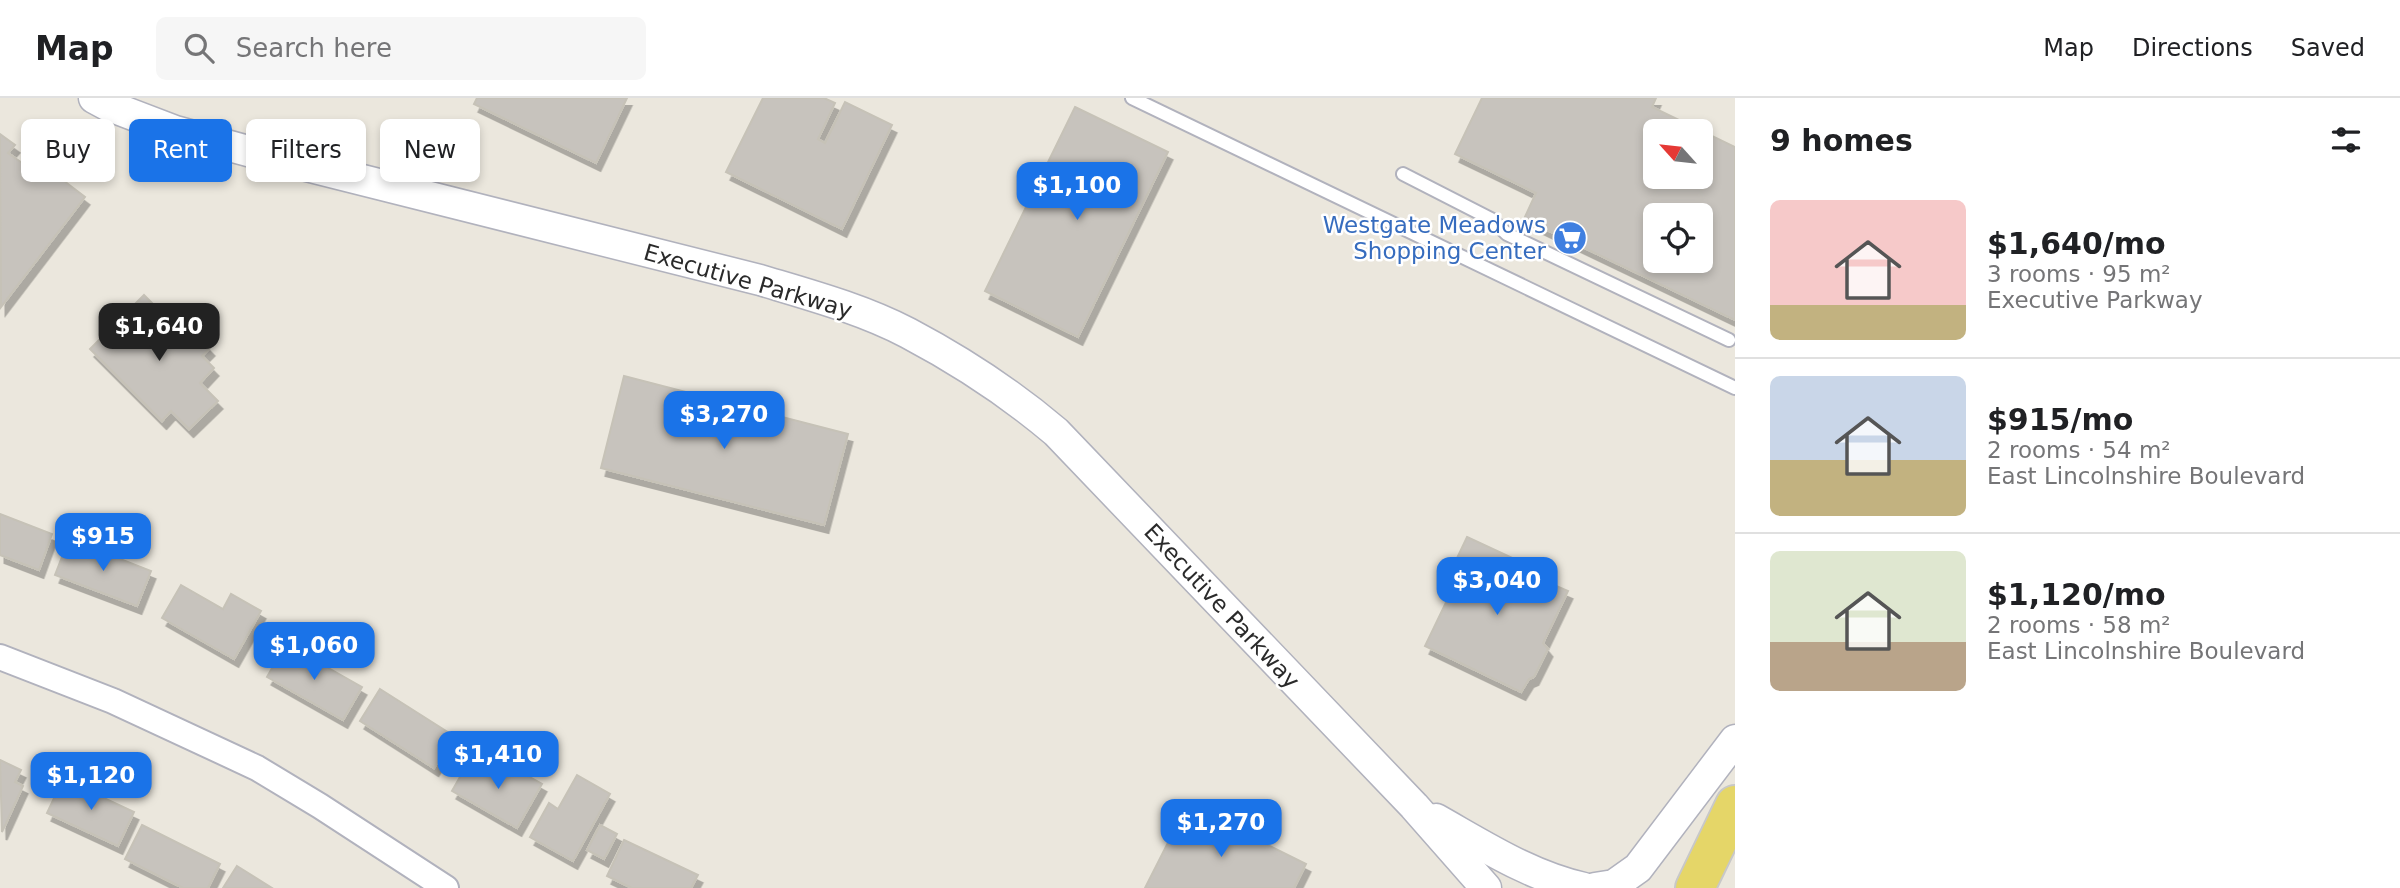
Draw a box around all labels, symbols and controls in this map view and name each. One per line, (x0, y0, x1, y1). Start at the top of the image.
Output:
search box (156, 17, 646, 80)
text: Map (35, 29, 114, 68)
icon: search (180, 29, 218, 67)
text: Search here (236, 33, 392, 63)
text: Map (2043, 34, 2094, 62)
text: Directions (2132, 34, 2253, 62)
text: Saved (2291, 34, 2365, 62)
chip: Buy (21, 119, 115, 182)
chip: Rent (129, 119, 232, 182)
chip: Filters (246, 119, 366, 182)
chip: New (380, 119, 480, 182)
north arrow (1643, 119, 1713, 189)
map controls (1643, 119, 1713, 273)
icon: filters (2327, 121, 2365, 159)
text: 9 homes (1770, 123, 1913, 158)
pin: $1,100 (1020, 162, 1134, 222)
text: $1,100 (1033, 172, 1121, 198)
button: locate (1643, 203, 1713, 273)
place label: Westgate Meadows Shopping Center (1323, 212, 1547, 264)
supermarket icon: Westgate Meadows Shopping Center (1551, 219, 1589, 257)
text: $1,640/mo (1987, 226, 2166, 261)
icon: home (1826, 228, 1910, 312)
street label: Executive Parkway (641, 239, 855, 323)
text: 3 rooms · 95 m² (1987, 261, 2171, 287)
text: Executive Parkway (1987, 287, 2203, 313)
pin: $1,640 (102, 303, 216, 363)
text: $1,640 (115, 313, 203, 339)
pin: $3,270 (667, 392, 781, 451)
text: $3,270 (680, 401, 768, 427)
text: $915/mo (1987, 402, 2133, 437)
icon: home (1826, 404, 1910, 488)
text: 2 rooms · 54 m² (1987, 437, 2171, 463)
text: East Lincolnshire Boulevard (1987, 463, 2305, 489)
pin: $915 (62, 514, 144, 573)
street label: Executive Parkway (1139, 518, 1305, 694)
text: $915 (71, 523, 135, 549)
pin: $3,040 (1440, 558, 1554, 617)
text: $3,040 (1453, 567, 1541, 593)
text: $1,120/mo (1987, 577, 2166, 612)
icon: home (1826, 579, 1910, 663)
text: 2 rooms · 58 m² (1987, 612, 2171, 638)
pin: $1,060 (257, 622, 371, 682)
text: $1,060 (270, 632, 358, 658)
text: East Lincolnshire Boulevard (1987, 638, 2305, 664)
pin: $1,410 (441, 732, 555, 791)
text: $1,410 (454, 741, 542, 767)
pin: $1,120 (34, 752, 148, 812)
text: $1,120 (47, 762, 135, 788)
pin: $1,270 (1164, 800, 1278, 859)
text: $1,270 (1177, 809, 1265, 835)

